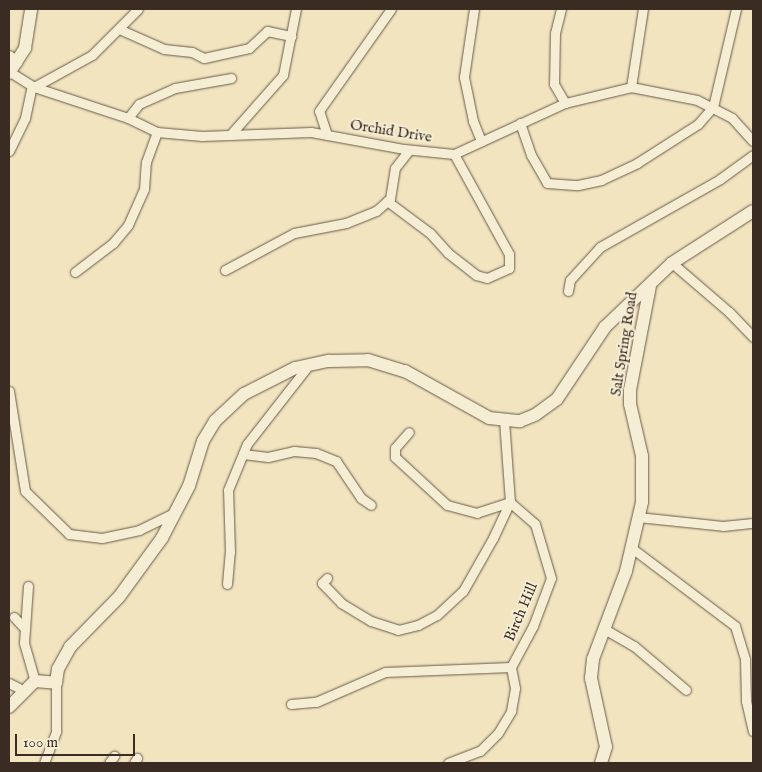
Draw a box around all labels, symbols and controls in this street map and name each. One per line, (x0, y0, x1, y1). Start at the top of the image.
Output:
street label: Orchid Drive (349, 116, 433, 146)
street label: Salt Spring Road (607, 291, 641, 397)
street label: Birch Hill (501, 580, 541, 644)
scale bar (18, 724, 138, 756)
text: 100 m (23, 733, 58, 752)

